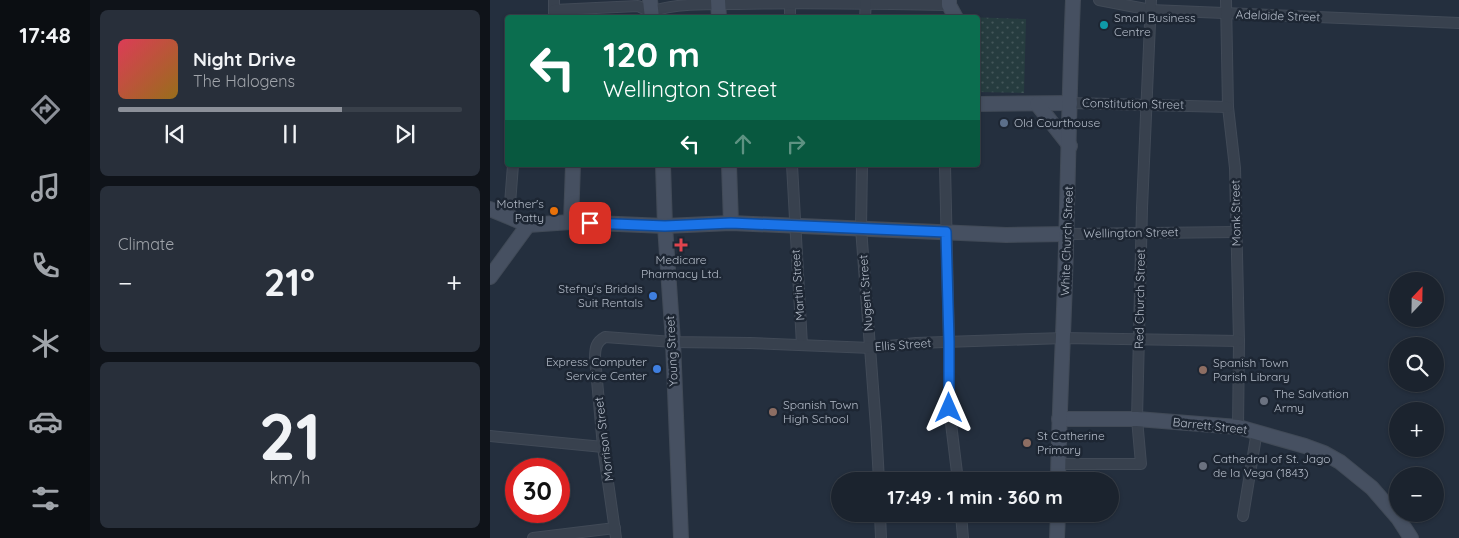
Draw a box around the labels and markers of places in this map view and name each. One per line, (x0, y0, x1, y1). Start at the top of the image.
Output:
place label: Small Business Centre (1114, 10, 1196, 39)
marker: Small Business Centre (1098, 19, 1110, 31)
place label: Old Courthouse (1014, 115, 1101, 130)
marker: Old Courthouse (998, 117, 1010, 129)
place label: Mother's Patty (497, 196, 544, 225)
pin (569, 202, 611, 244)
marker: Mother's Patty (548, 205, 560, 217)
marker: Medicare Pharmacy Ltd. (675, 239, 687, 251)
place label: Medicare Pharmacy Ltd. (641, 252, 721, 281)
place label: Stefny's Bridals Suit Rentals (558, 281, 643, 310)
marker: Stefny's Bridals Suit Rentals (647, 290, 659, 302)
place label: Express Computer Service Center (546, 354, 647, 383)
place label: Spanish Town Parish Library (1213, 355, 1290, 384)
marker: Express Computer Service Center (651, 363, 663, 375)
marker: Spanish Town Parish Library (1197, 364, 1209, 376)
place label: The Salvation Army (1274, 386, 1349, 415)
marker: The Salvation Army (1258, 395, 1270, 407)
place label: Spanish Town High School (783, 397, 859, 426)
marker: Spanish Town High School (767, 406, 779, 418)
place label: St Catherine Primary (1037, 428, 1105, 457)
marker: St Catherine Primary (1021, 437, 1033, 449)
place label: Cathedral of St. Jago de la Vega (1843) (1213, 451, 1331, 480)
marker: Cathedral of St. Jago de la Vega (1843) (1197, 460, 1209, 472)

